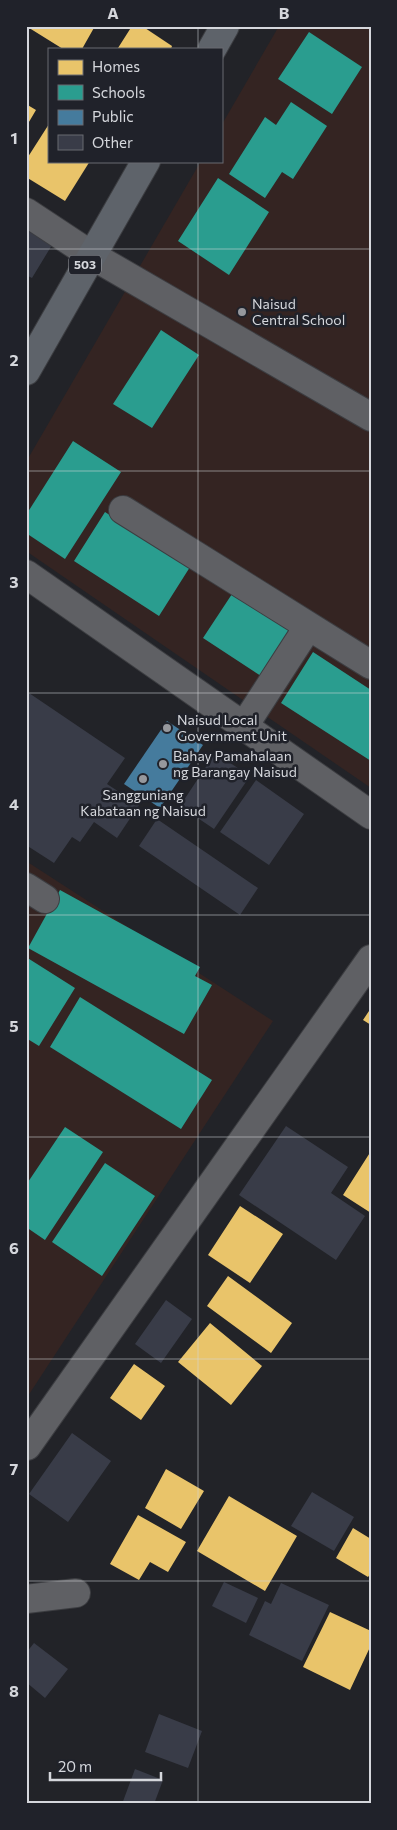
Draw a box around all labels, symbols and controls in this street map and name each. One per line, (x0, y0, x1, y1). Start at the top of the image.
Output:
text: A (107, 3, 119, 22)
text: B (279, 3, 290, 22)
legend (48, 48, 222, 162)
text: Homes (92, 57, 140, 75)
text: Schools (92, 83, 146, 101)
text: Public (92, 107, 134, 125)
text: 1 (10, 128, 18, 147)
text: Other (92, 133, 133, 151)
road number: 503 (69, 256, 101, 274)
place label: Naisud Central School (252, 295, 345, 328)
marker: Naisud Central School (236, 306, 248, 318)
text: 2 (9, 350, 19, 369)
text: 3 (9, 572, 19, 591)
place label: Naisud Local Government Unit (177, 711, 287, 744)
marker: Naisud Local Government Unit (161, 722, 173, 734)
place label: Bahay Pamahalaan ng Barangay Naisud (173, 747, 297, 780)
marker: Bahay Pamahalaan ng Barangay Naisud (157, 758, 169, 770)
marker: Sangguniang Kabataan ng Naisud (137, 773, 149, 785)
place label: Sangguniang Kabataan ng Naisud (80, 786, 206, 819)
text: 4 (9, 794, 19, 813)
text: 5 (9, 1016, 19, 1035)
text: 6 (9, 1238, 19, 1257)
text: 7 (10, 1459, 19, 1478)
text: 8 (9, 1681, 19, 1700)
scale bar (50, 1750, 161, 1782)
text: 20 m (58, 1757, 92, 1775)

